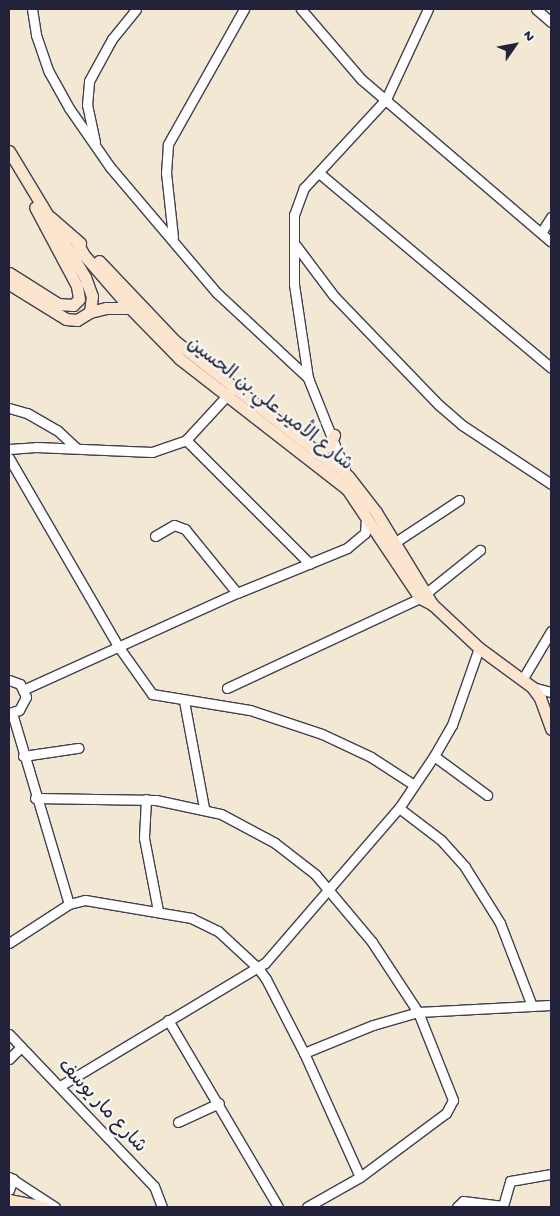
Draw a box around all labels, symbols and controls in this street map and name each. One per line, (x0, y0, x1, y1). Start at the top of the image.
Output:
north arrow (490, 20, 540, 70)
text: N (518, 28, 538, 45)
street label: شارع الأمير علي بن الحسين (182, 333, 356, 477)
street label: شارع مار يوسف (52, 1055, 150, 1159)

